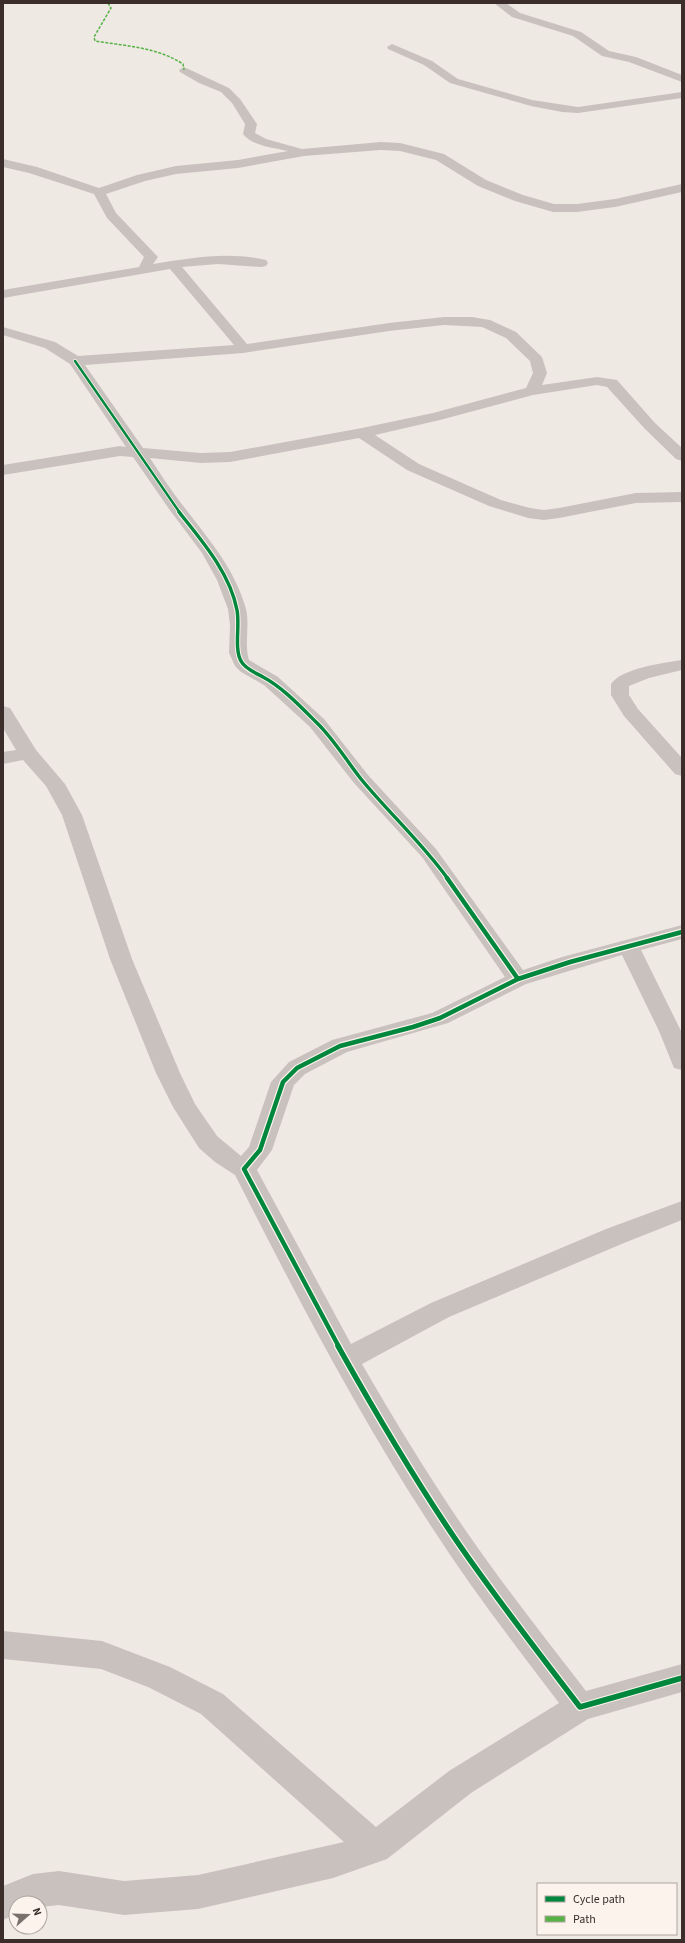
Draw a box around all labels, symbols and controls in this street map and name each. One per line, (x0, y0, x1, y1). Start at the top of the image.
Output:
legend (537, 1883, 677, 1935)
text: Cycle path (573, 1891, 625, 1908)
north arrow (8, 1895, 48, 1935)
text: N (29, 1906, 45, 1918)
text: Path (573, 1911, 596, 1928)

